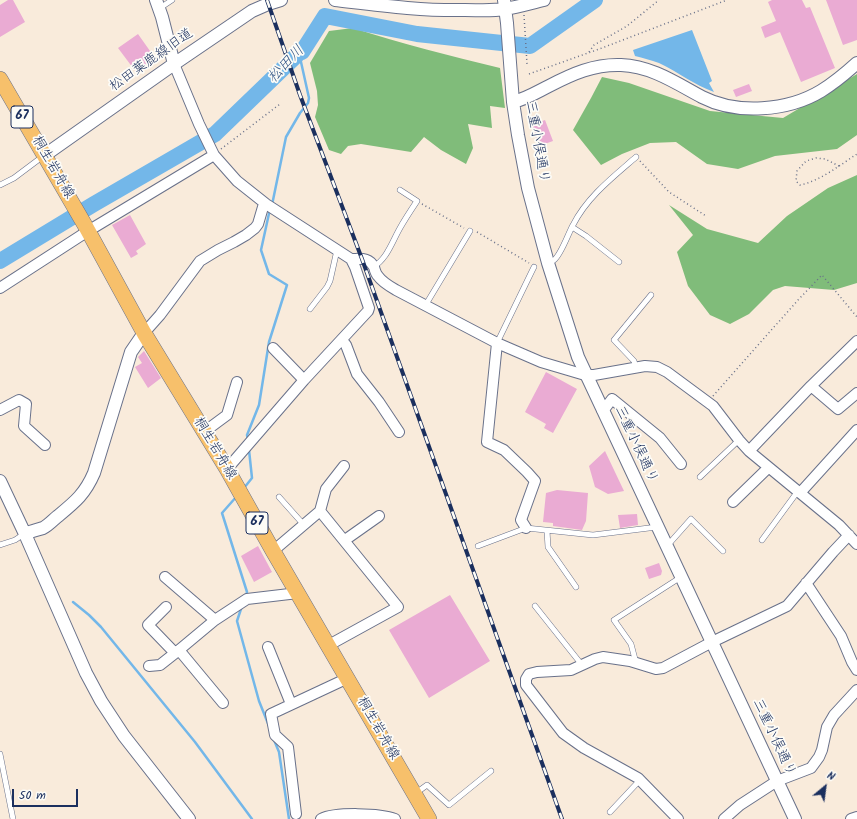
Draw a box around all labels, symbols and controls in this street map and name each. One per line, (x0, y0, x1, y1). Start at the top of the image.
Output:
street label: 松田葉鹿線旧道 (107, 26, 197, 96)
water label: 松田川 (265, 43, 309, 87)
street label: 三重小俣通り (520, 99, 552, 185)
road number: 67 (11, 106, 33, 128)
street label: 桐生岩舟線 (27, 133, 77, 203)
street label: 三重小俣通り (610, 403, 660, 487)
street label: 桐生岩舟線 (189, 415, 239, 483)
road number: 67 (246, 512, 268, 534)
street label: 桐生岩舟線 (352, 694, 402, 764)
street label: 三重小俣通り (748, 696, 798, 780)
north arrow (805, 767, 845, 807)
text: N (823, 767, 838, 786)
scale bar (14, 781, 80, 807)
text: 50 m (19, 786, 46, 805)

